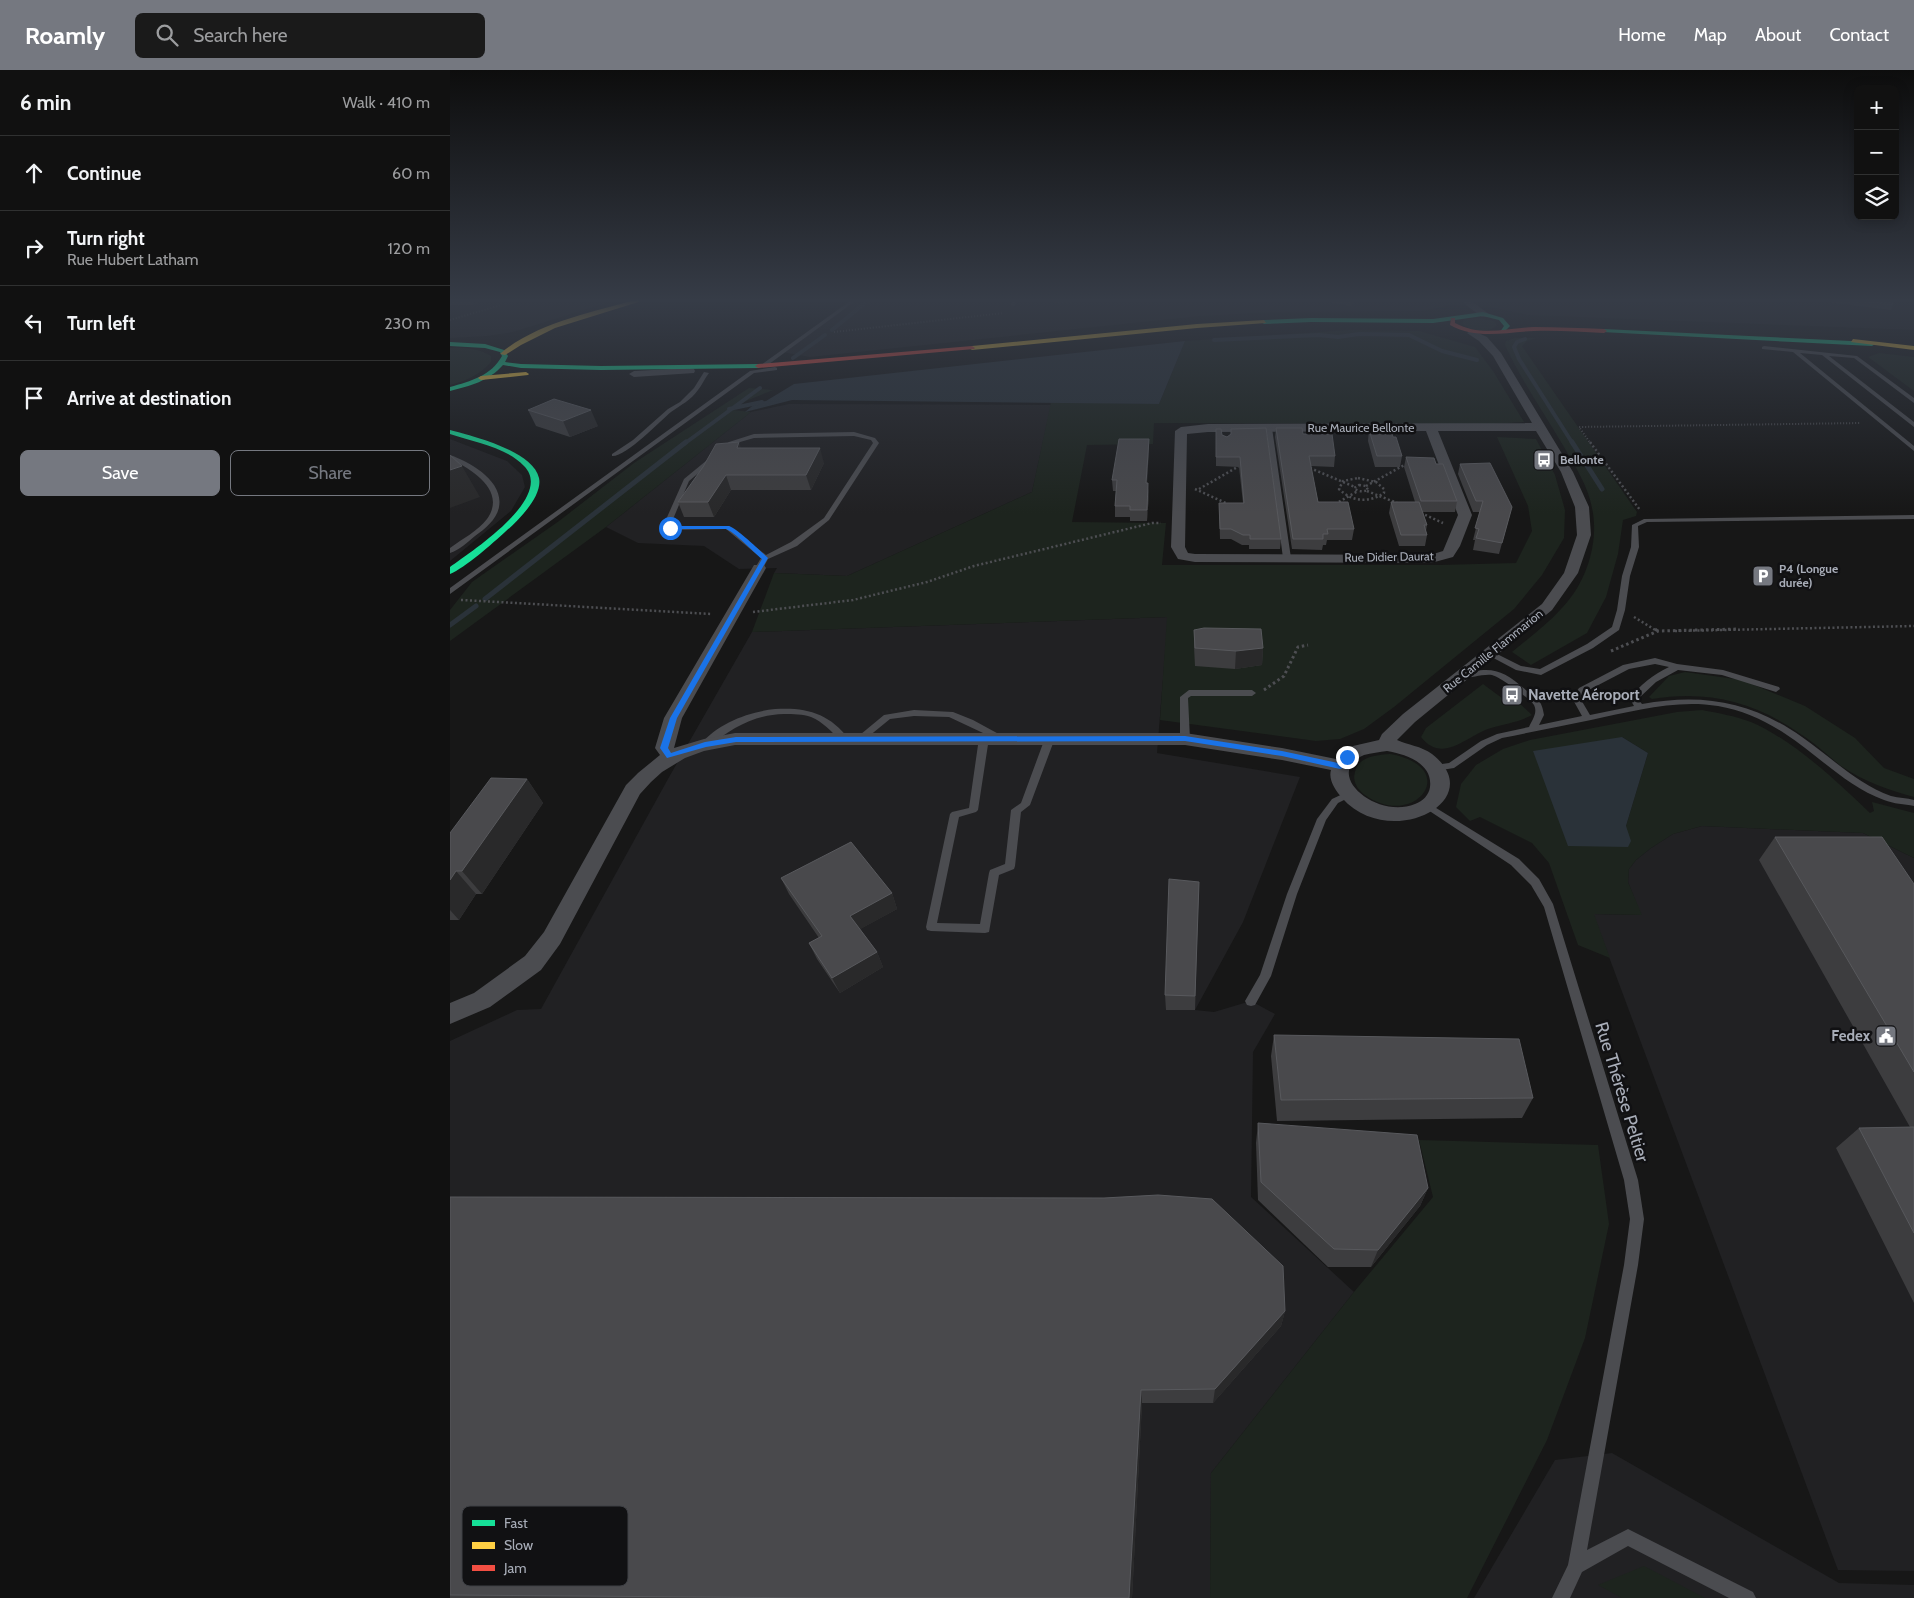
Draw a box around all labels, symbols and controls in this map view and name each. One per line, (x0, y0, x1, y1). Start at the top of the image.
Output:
search box (135, 13, 485, 58)
text: Roamly (25, 21, 105, 50)
icon: search (153, 21, 181, 49)
text: Search here (193, 24, 288, 47)
text: Home (1618, 24, 1666, 46)
text: Map (1694, 24, 1727, 46)
text: About (1755, 24, 1801, 46)
text: Contact (1829, 24, 1889, 46)
map controls (1854, 85, 1899, 220)
button: + (1854, 85, 1899, 130)
text: 6 min (20, 90, 71, 115)
text: Walk · 410 m (343, 93, 430, 112)
button: − (1854, 130, 1899, 175)
icon: ahead (20, 159, 48, 187)
text: Continue (67, 162, 141, 185)
text: 60 m (392, 164, 430, 183)
button: layers (1854, 175, 1899, 220)
text: Turn right (67, 227, 145, 250)
icon: right (20, 234, 48, 262)
text: 120 m (388, 239, 430, 258)
text: Rue Hubert Latham (67, 250, 199, 269)
icon: left (20, 309, 48, 337)
text: Turn left (67, 312, 135, 335)
text: 230 m (384, 314, 430, 333)
icon: arrive (20, 384, 48, 412)
text: Arrive at destination (67, 387, 231, 410)
street label: Rue Maurice Bellonte (1308, 420, 1414, 435)
bus stop icon: Bellonte (1532, 448, 1556, 472)
button: Save (20, 450, 220, 496)
button: Share (230, 450, 430, 496)
place label: Bellonte (1560, 452, 1604, 467)
route start (659, 517, 682, 540)
street label: Rue Didier Daurat (1344, 548, 1434, 565)
place label: P4 (Longue durée) (1779, 561, 1838, 590)
parking icon: P4 (Longue durée) (1751, 564, 1775, 588)
street label: Rue Camille Flammarion (1440, 606, 1546, 696)
bus stop icon: Navette Aéroport (1500, 683, 1524, 707)
place label: Navette Aéroport (1528, 686, 1640, 704)
route end (1336, 746, 1359, 769)
street label: Rue Thérèse Peltier (1590, 1019, 1654, 1165)
public building icon: Fedex (1874, 1024, 1898, 1048)
place label: Fedex (1831, 1027, 1871, 1045)
legend (462, 1506, 628, 1586)
text: Fast (504, 1514, 528, 1532)
text: Slow (504, 1536, 533, 1554)
text: Jam (503, 1559, 526, 1577)

